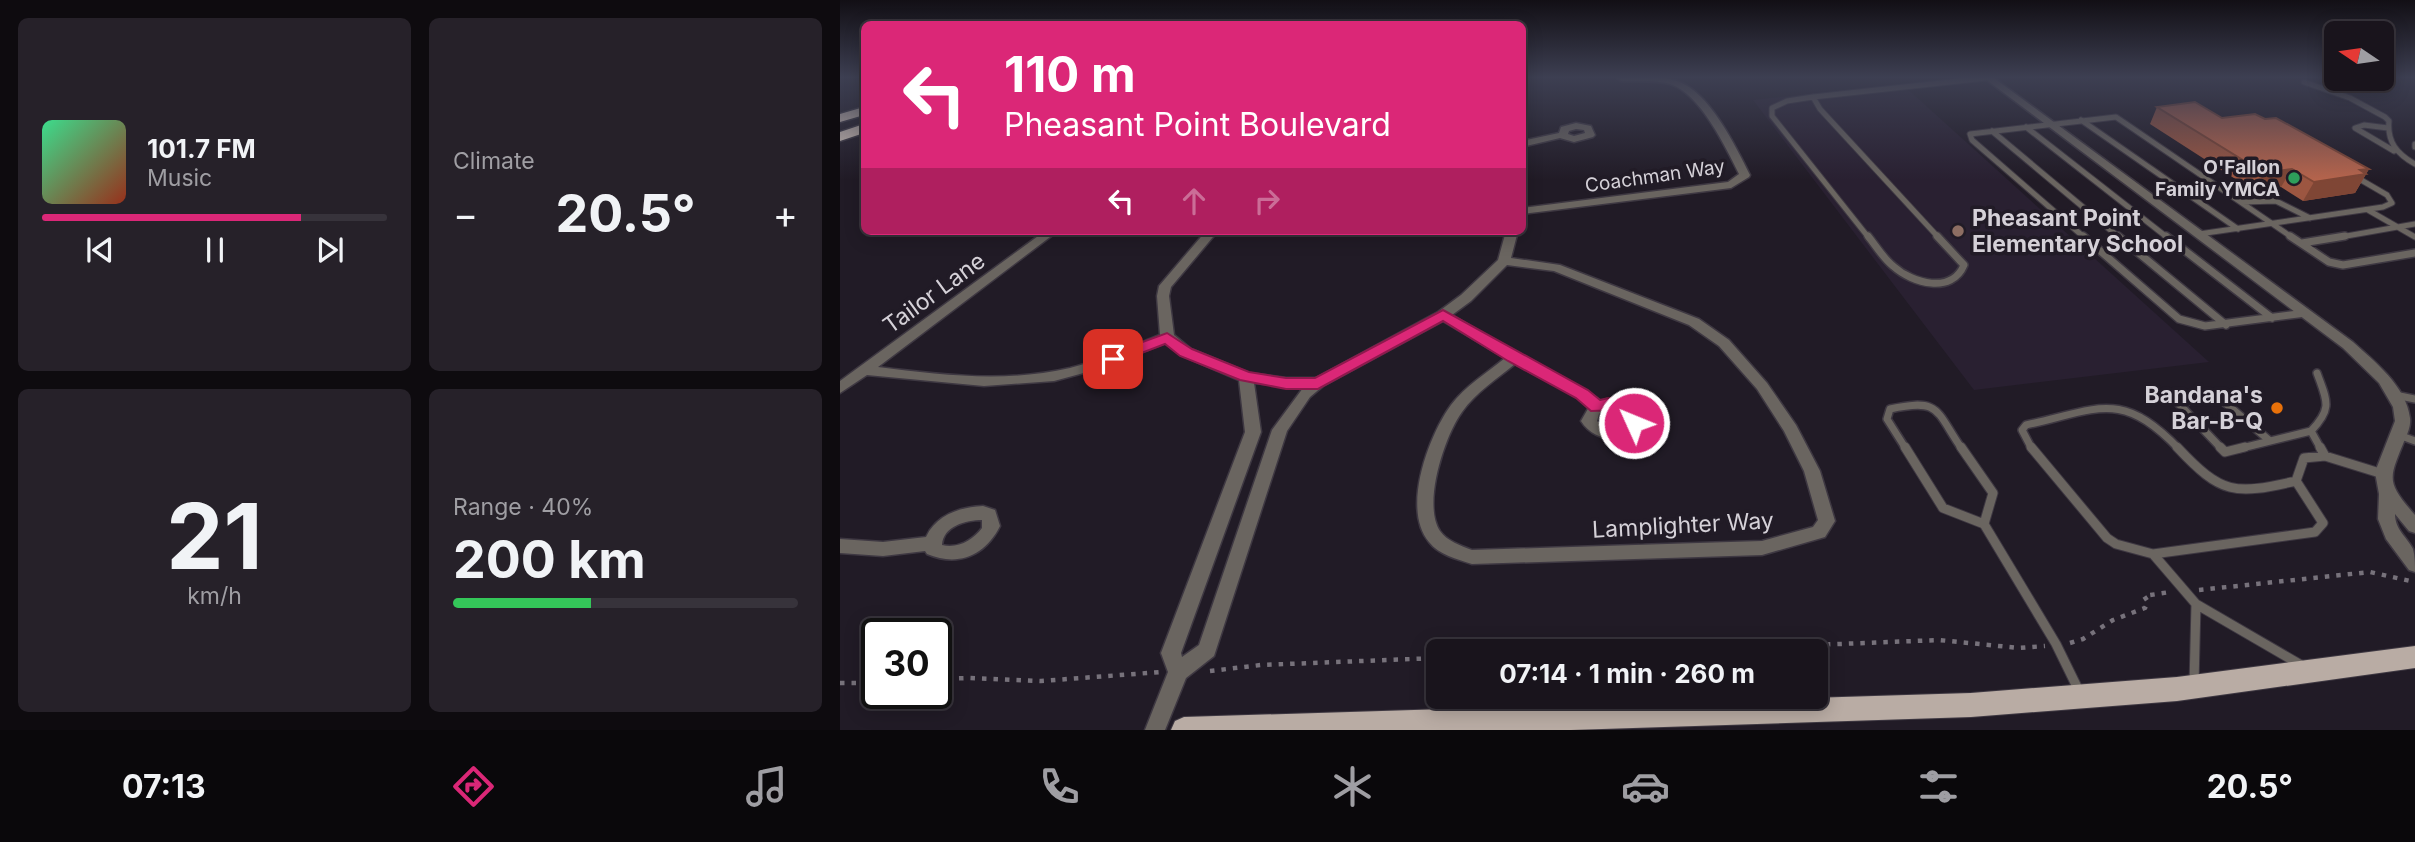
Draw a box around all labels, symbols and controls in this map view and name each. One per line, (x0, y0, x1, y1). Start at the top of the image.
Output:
north arrow (2324, 21, 2394, 91)
map controls (2324, 21, 2394, 91)
text: 110 m (1004, 45, 1136, 104)
icon: left (889, 49, 980, 140)
text: Pheasant Point Boulevard (1004, 105, 1391, 144)
text: 101.7 FM (147, 133, 256, 164)
text: Climate (453, 147, 535, 175)
street label: Coachman Way (1584, 155, 1727, 197)
place label: O'Fallon Family YMCA (2155, 156, 2280, 201)
text: Music (147, 164, 212, 192)
marker: O'Fallon Family YMCA (2286, 170, 2302, 186)
text: 20.5° (555, 182, 696, 245)
icon: left (1102, 182, 1140, 220)
icon: ahead (1175, 182, 1213, 220)
icon: right (1248, 182, 1286, 220)
text: − (453, 191, 478, 237)
text: + (773, 191, 798, 237)
place label: Pheasant Point Elementary School (1972, 204, 2183, 258)
marker: Pheasant Point Elementary School (1950, 223, 1966, 239)
icon: previous (81, 231, 119, 269)
icon: pause (196, 231, 234, 269)
icon: next (311, 231, 349, 269)
street label: Tailor Lane (878, 247, 990, 339)
pin (1083, 329, 1143, 389)
icon: arrive (1094, 340, 1132, 378)
place label: Bandana's Bar-B-Q (2145, 381, 2263, 435)
position arrow (1597, 386, 1671, 460)
marker: Bandana's Bar-B-Q (2269, 400, 2285, 416)
text: 21 (166, 481, 263, 591)
text: Range · 40% (453, 493, 593, 521)
street label: Lamplighter Way (1591, 506, 1775, 544)
text: 200 km (453, 528, 646, 591)
text: km/h (187, 582, 242, 610)
speed limit sign: 30 (861, 618, 952, 709)
text: 07:14 · 1 min · 260 m (1499, 658, 1755, 689)
icon: directions (449, 762, 498, 811)
icon: music (742, 762, 791, 811)
icon: phone (1035, 762, 1084, 811)
icon: climate (1328, 762, 1377, 811)
icon: car (1621, 762, 1670, 811)
icon: filters (1914, 762, 1963, 811)
text: 07:13 (122, 767, 206, 806)
text: 20.5° (2207, 767, 2293, 806)

